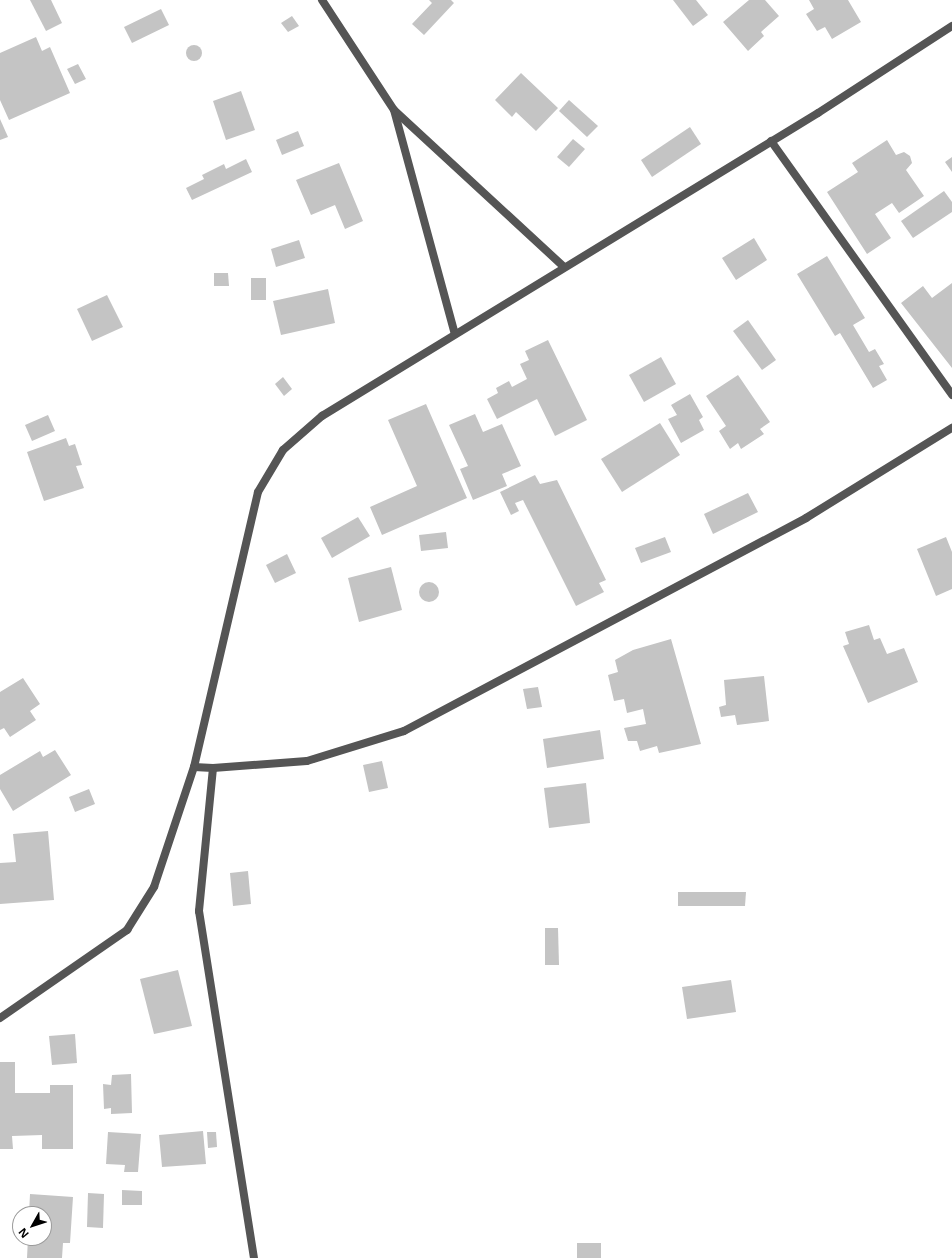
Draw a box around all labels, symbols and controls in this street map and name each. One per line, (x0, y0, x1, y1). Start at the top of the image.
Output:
north arrow (12, 1206, 52, 1246)
text: N (14, 1225, 32, 1241)

